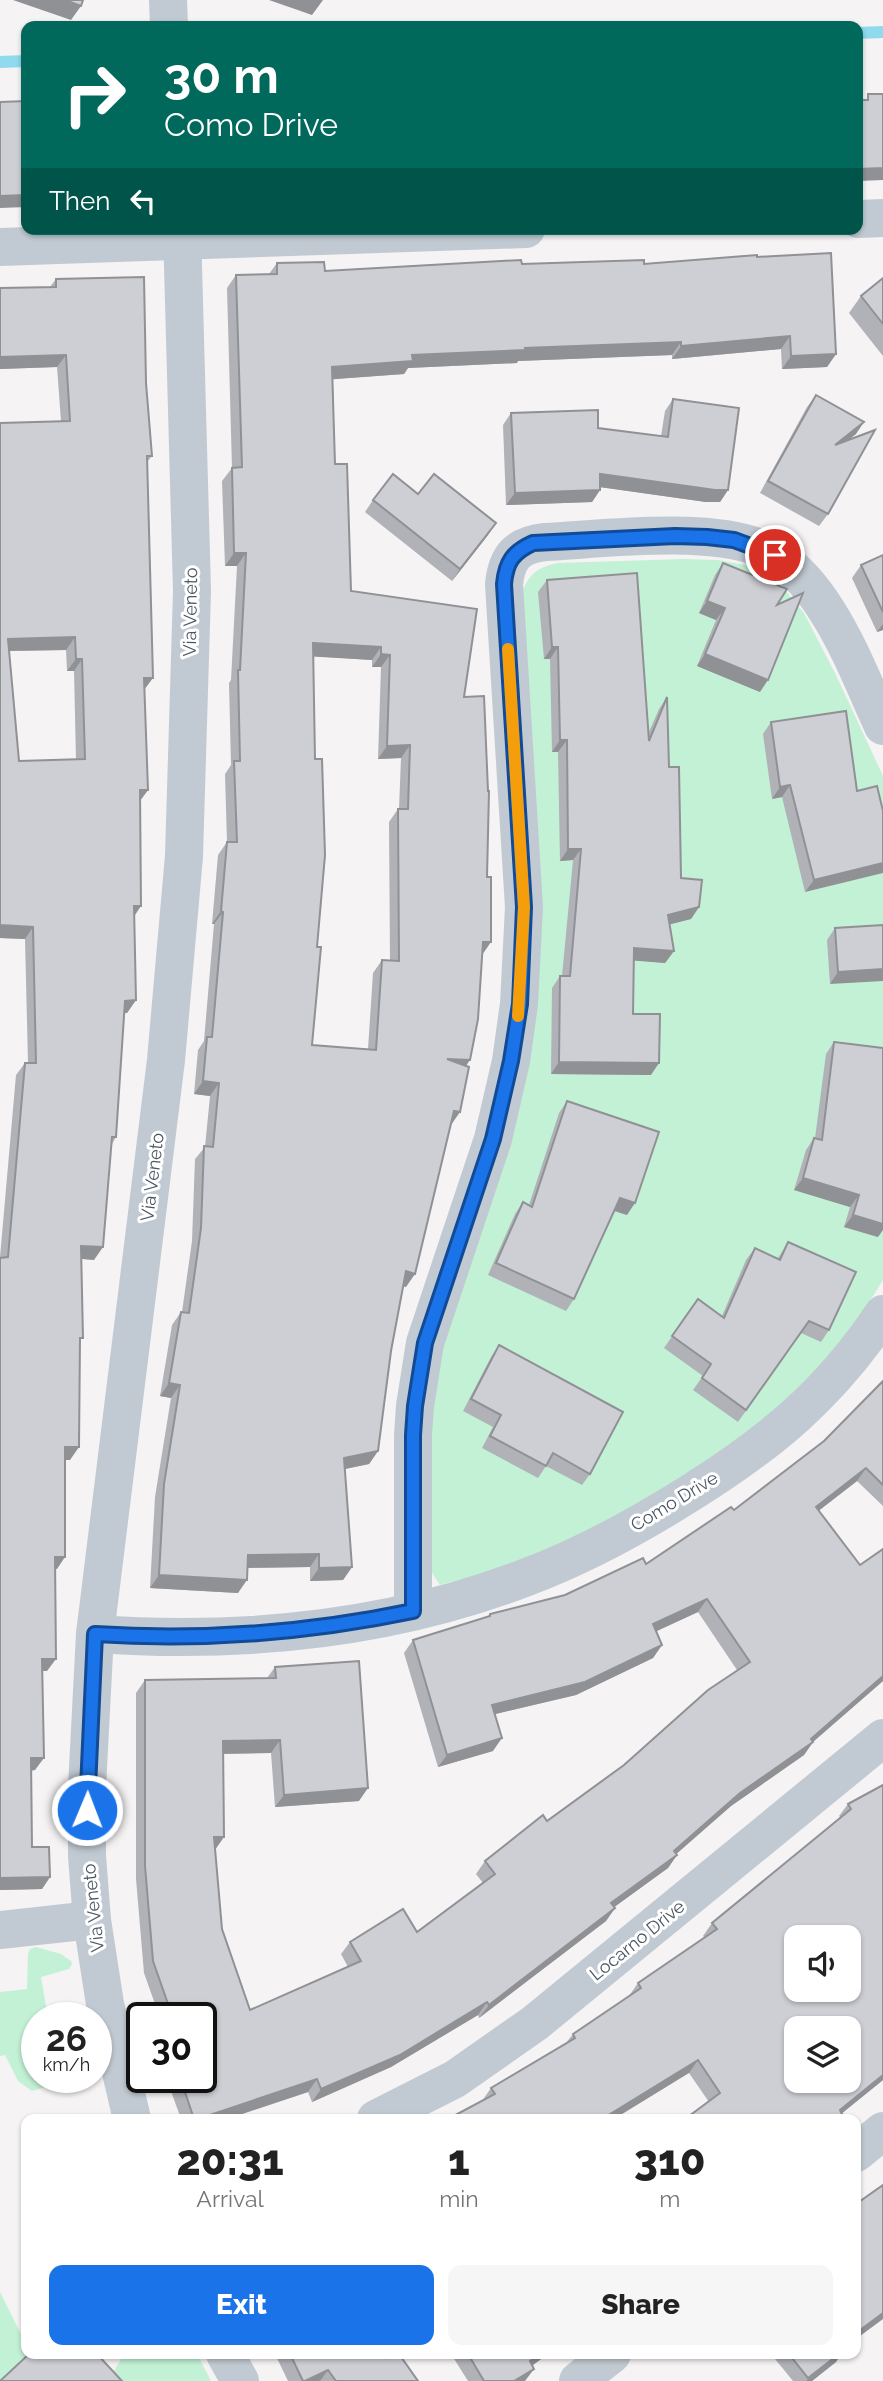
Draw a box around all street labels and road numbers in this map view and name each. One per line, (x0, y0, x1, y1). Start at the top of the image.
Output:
street label: Via Veneto (179, 567, 201, 657)
street label: Via Veneto (136, 1131, 168, 1222)
street label: Como Drive (627, 1467, 722, 1535)
street label: Via Veneto (78, 1862, 108, 1953)
street label: Locarno Drive (585, 1895, 689, 1985)

